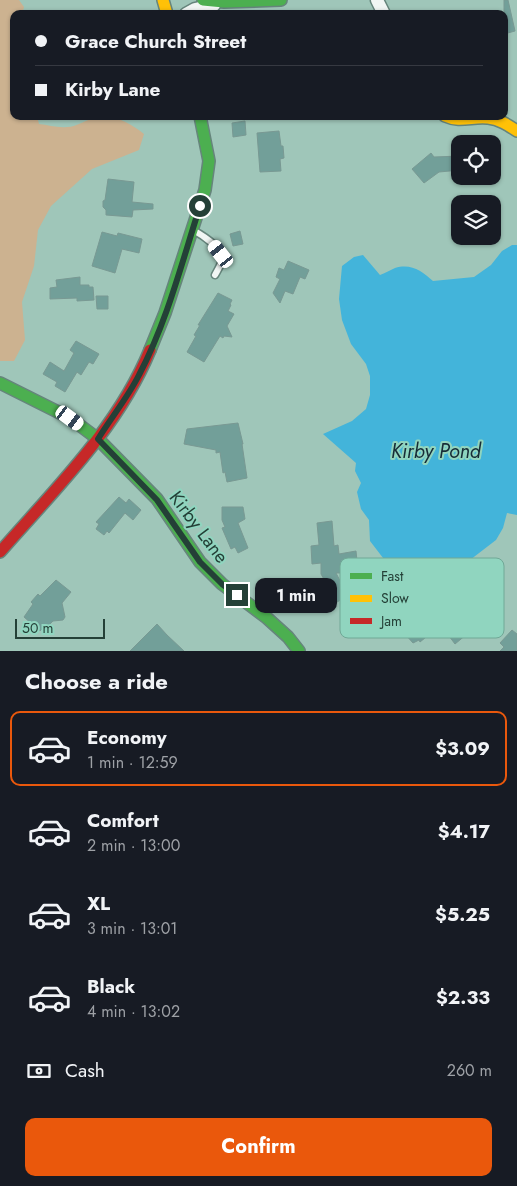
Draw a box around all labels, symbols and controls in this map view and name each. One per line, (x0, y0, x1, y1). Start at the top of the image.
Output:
text: Grace Church Street (65, 28, 246, 55)
text: Kirby Lane (65, 76, 160, 103)
map controls (451, 135, 501, 245)
button: locate (451, 135, 501, 185)
route start (189, 195, 211, 217)
button: layers (451, 195, 501, 245)
car (205, 238, 236, 270)
car (53, 403, 86, 433)
water label: Kirby Pond (391, 437, 482, 466)
street label: Kirby Lane (163, 485, 235, 569)
legend (340, 558, 504, 638)
text: Fast (381, 566, 404, 586)
callout: 1 min (254, 578, 337, 612)
route end (226, 584, 248, 606)
text: 1 min (276, 584, 316, 607)
text: Slow (381, 588, 409, 608)
text: Jam (379, 611, 402, 631)
scale bar (15, 616, 105, 639)
text: 50 m (22, 618, 53, 638)
text: Choose a ride (25, 665, 168, 697)
text: Economy (87, 724, 167, 751)
icon: car (27, 726, 72, 771)
text: $3.09 (435, 735, 490, 762)
text: 1 min · 12:59 (87, 751, 178, 774)
text: Comfort (87, 807, 159, 834)
icon: car (27, 809, 72, 854)
text: $4.17 (438, 818, 490, 845)
text: 2 min · 13:00 (87, 834, 180, 857)
text: XL (87, 890, 110, 917)
icon: car (27, 892, 72, 937)
text: $5.25 (435, 901, 490, 928)
text: 3 min · 13:01 (87, 917, 178, 940)
text: Black (87, 973, 135, 1000)
icon: car (27, 975, 72, 1020)
text: $2.33 (436, 984, 490, 1011)
text: 4 min · 13:02 (87, 1000, 180, 1023)
icon: cash (25, 1057, 53, 1085)
text: Cash (65, 1057, 105, 1084)
text: 260 m (447, 1059, 492, 1082)
button: Confirm (25, 1118, 492, 1176)

